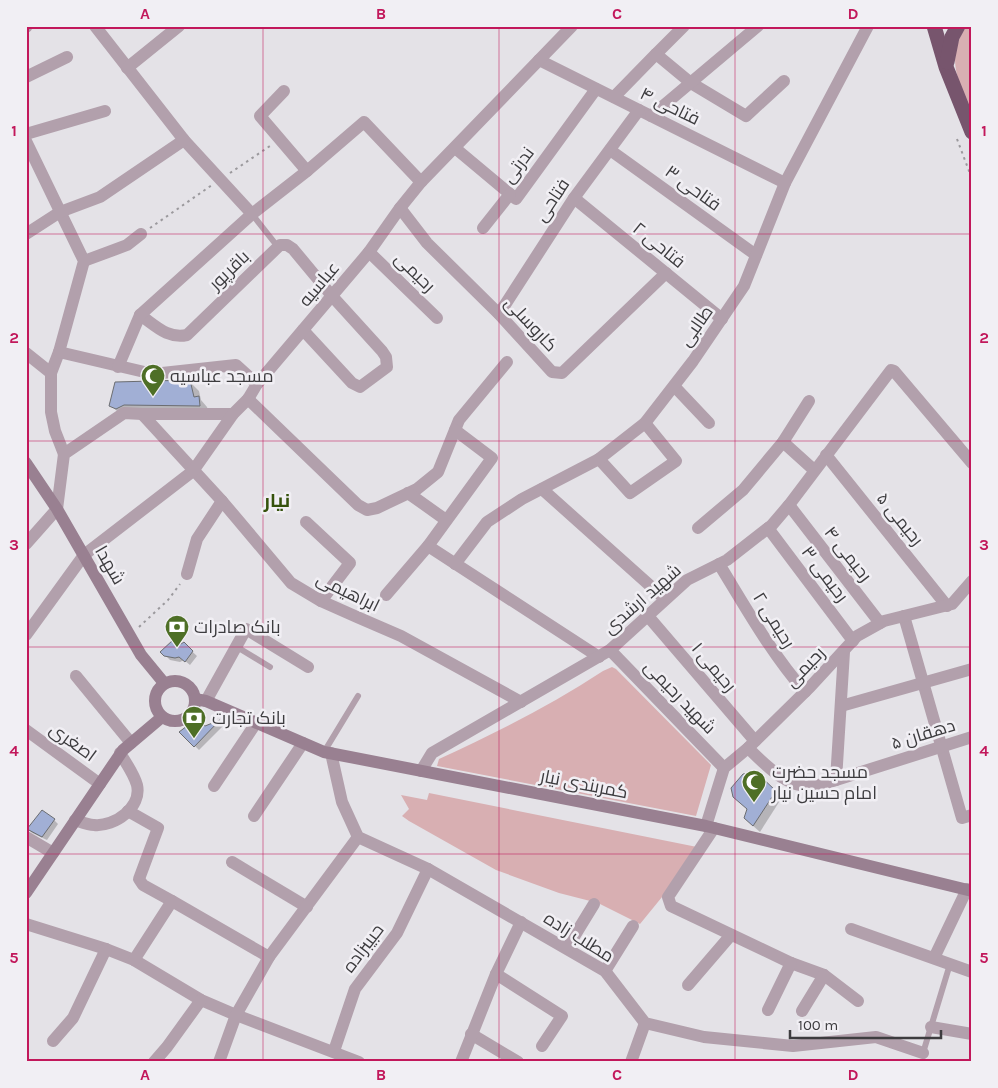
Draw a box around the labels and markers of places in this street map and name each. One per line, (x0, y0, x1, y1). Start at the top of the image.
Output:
mosque icon: مسجد عباسیه (140, 363, 166, 397)
place label: مسجد عباسیه (170, 365, 274, 387)
bank icon: بانک صادرات (164, 614, 190, 648)
place label: بانک صادرات (194, 616, 280, 638)
bank icon: بانک تجارت (181, 705, 207, 739)
place label: بانک تجارت (212, 707, 286, 729)
place label: مسجد حضرت امام حسین نیار (771, 761, 877, 805)
mosque icon: مسجد حضرت امام حسین نیار (741, 769, 767, 803)

